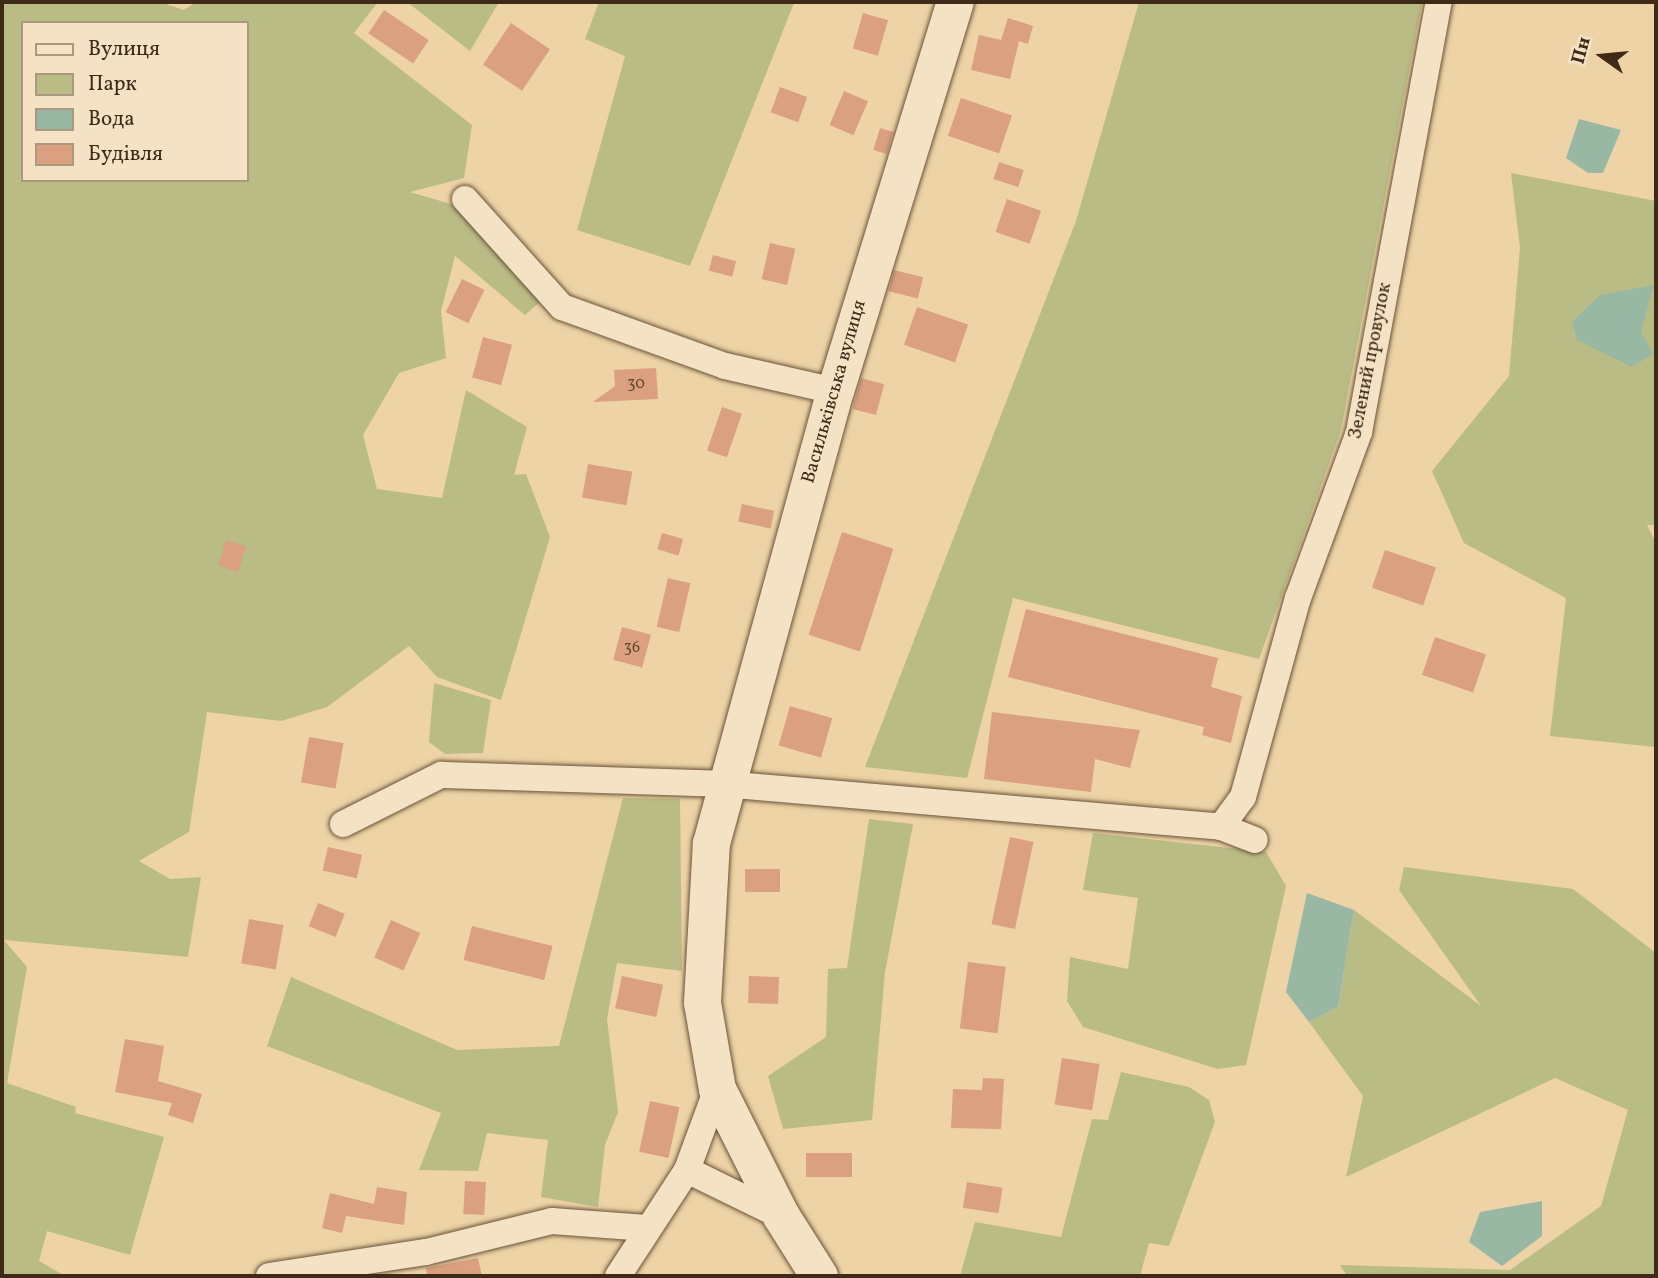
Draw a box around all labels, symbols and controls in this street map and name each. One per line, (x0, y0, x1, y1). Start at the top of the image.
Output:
legend (21, 21, 248, 182)
north arrow (1567, 21, 1637, 91)
text: Пн (1566, 34, 1598, 67)
text: Вулиця (88, 35, 160, 64)
text: Парк (88, 70, 137, 99)
text: Вода (88, 105, 135, 134)
text: Будівля (88, 140, 163, 169)
street label: Зелений провулок (1345, 281, 1397, 441)
street label: Васильківська вулиця (798, 298, 872, 486)
house number: 30 (627, 374, 645, 394)
house number: 36 (624, 638, 640, 658)

